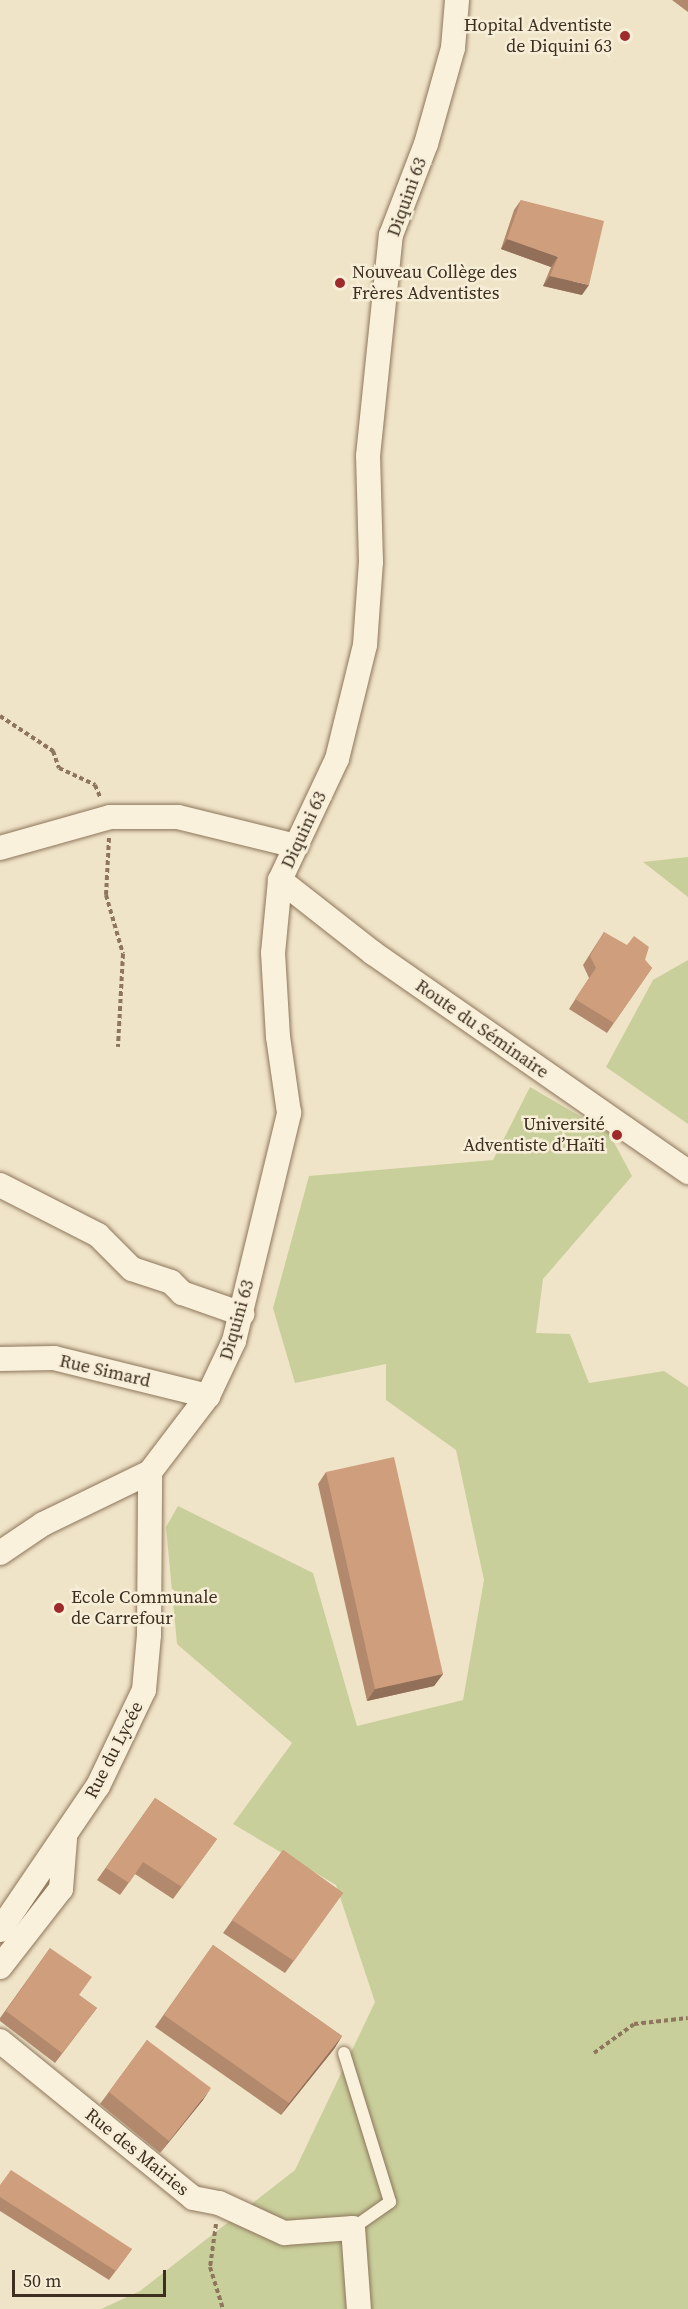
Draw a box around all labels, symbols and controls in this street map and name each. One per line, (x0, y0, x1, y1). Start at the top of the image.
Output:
place label: Hopital Adventiste de Diquini 63 (464, 15, 612, 57)
marker: Hopital Adventiste de Diquini 63 (616, 27, 634, 45)
street label: Diquini 63 (383, 155, 431, 239)
place label: Nouveau Collège des Frères Adventistes (352, 262, 517, 304)
marker: Nouveau Collège des Frères Adventistes (333, 276, 347, 290)
street label: Diquini 63 (277, 788, 331, 872)
street label: Route du Séminaire (411, 975, 553, 1083)
place label: Université Adventiste d’Haïti (463, 1114, 605, 1156)
marker: Université Adventiste d’Haïti (610, 1128, 624, 1142)
street label: Diquini 63 (215, 1277, 259, 1363)
street label: Rue Simard (57, 1350, 153, 1392)
place label: Ecole Communale de Carrefour (71, 1587, 218, 1630)
marker: Ecole Communale de Carrefour (52, 1601, 66, 1615)
street label: Rue du Lycée (80, 1698, 148, 1802)
street label: Rue des Mairies (81, 2104, 193, 2200)
scale bar (15, 2258, 170, 2296)
text: 50 m (23, 2268, 61, 2293)

